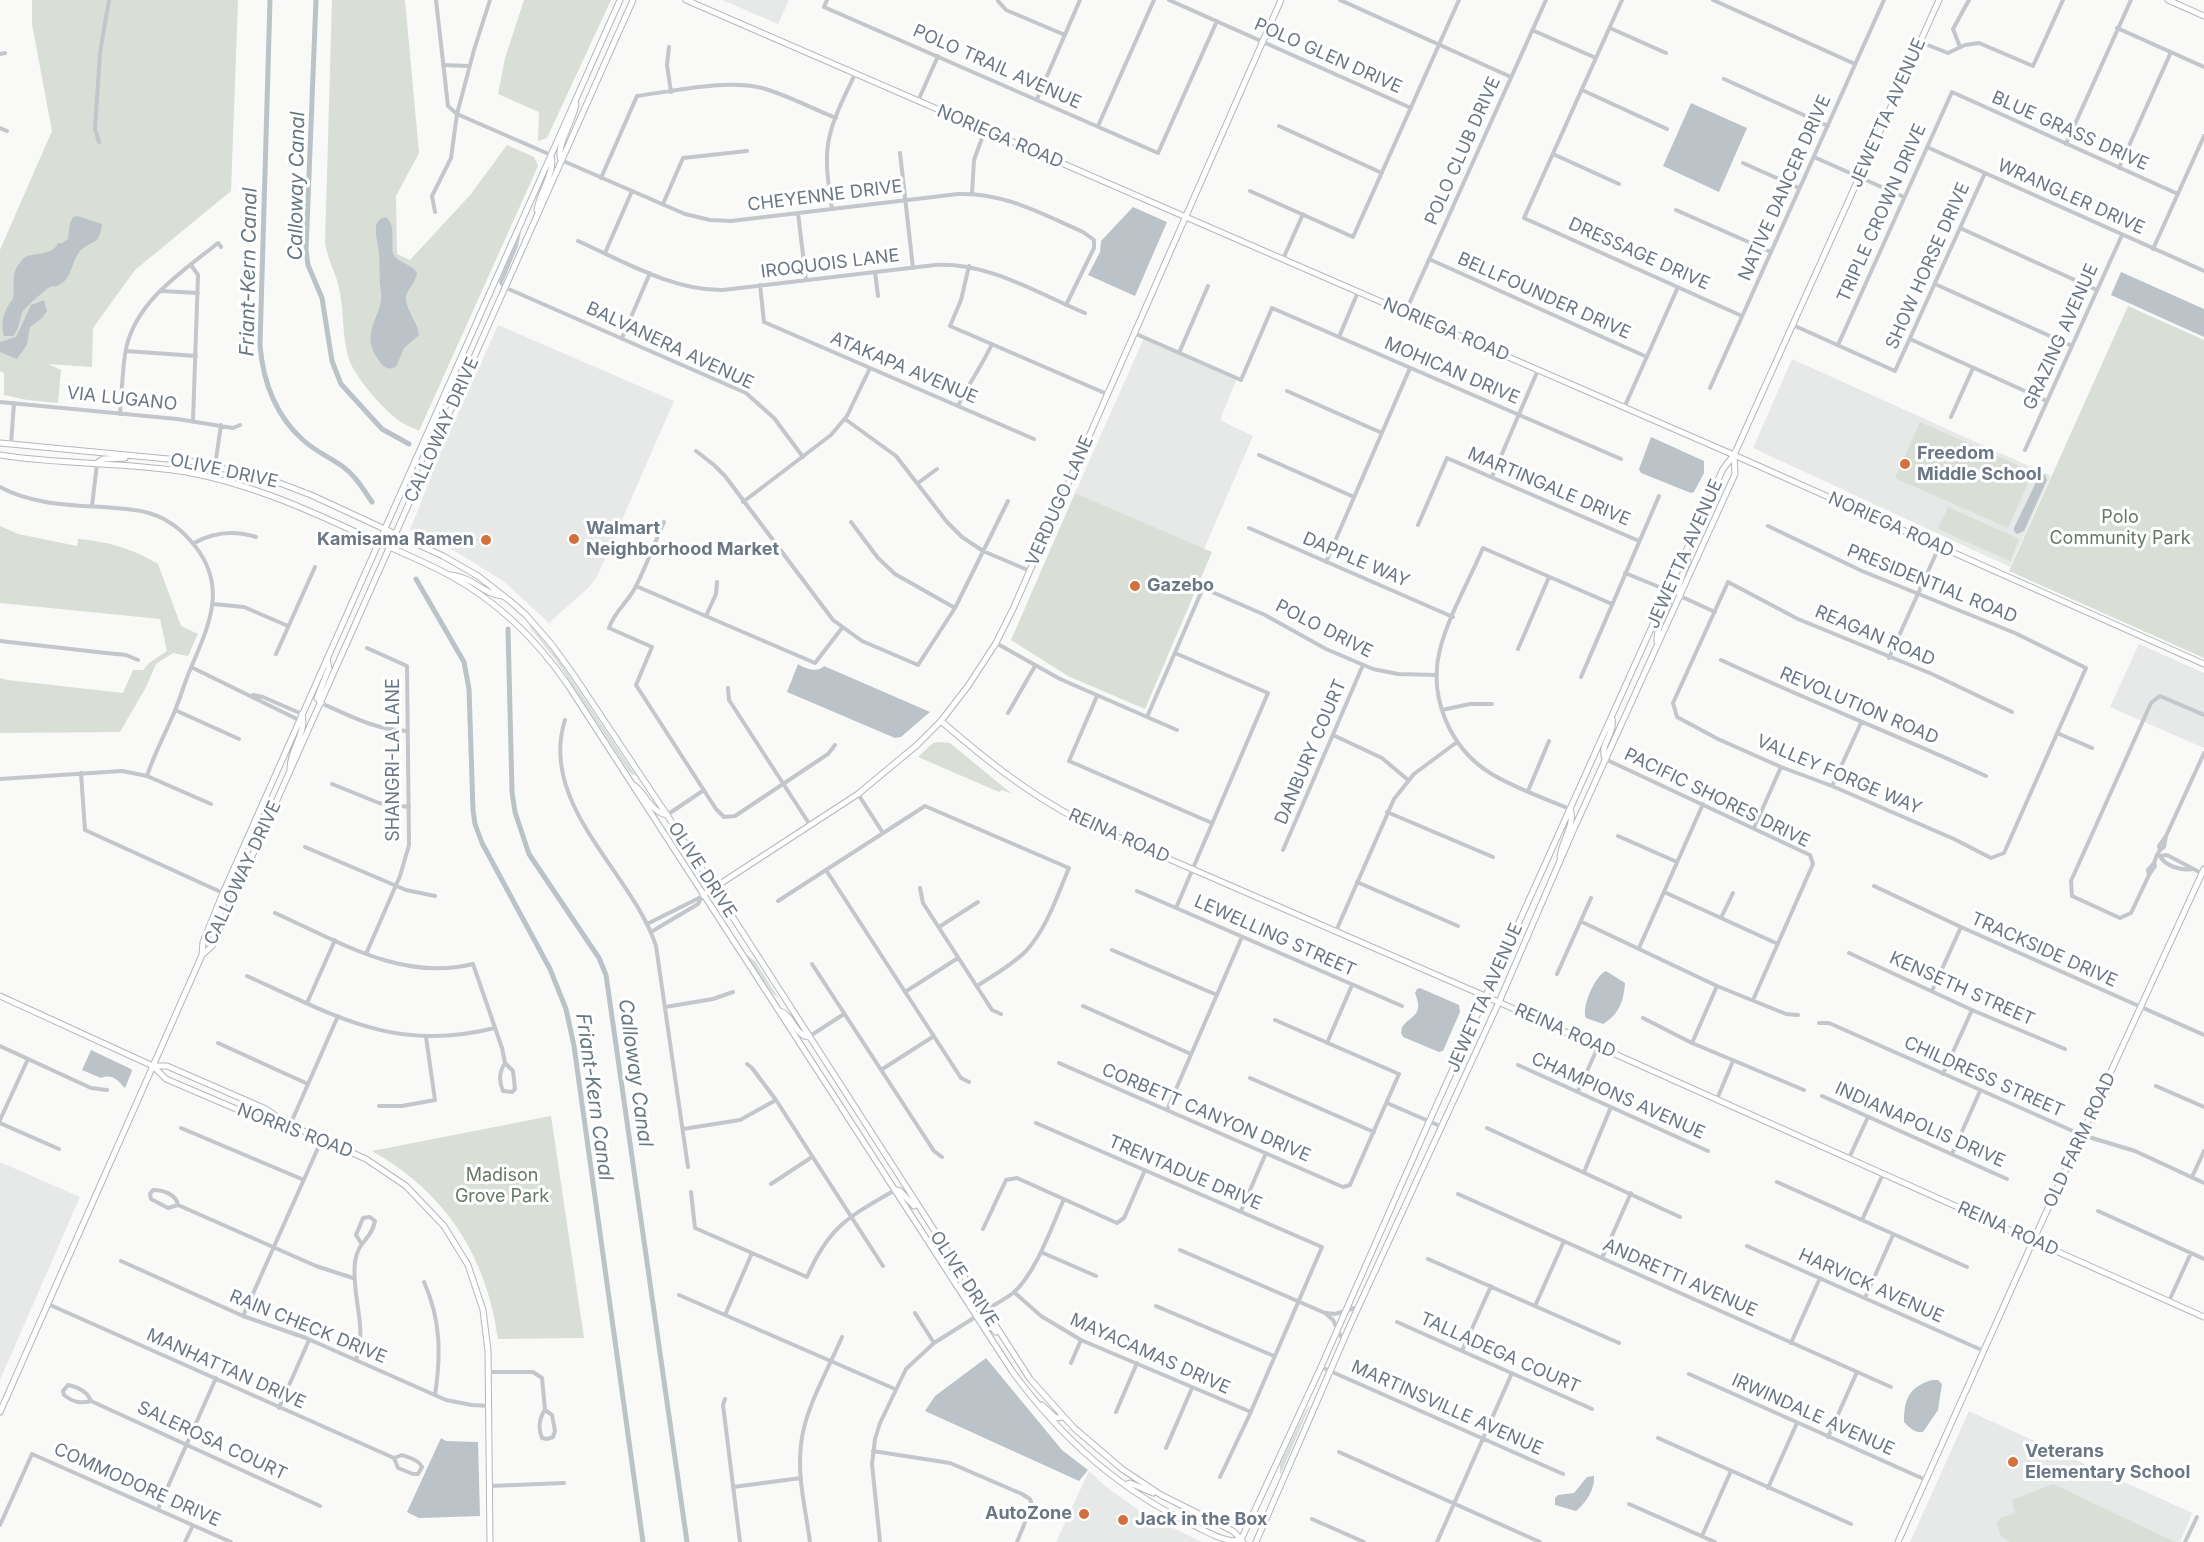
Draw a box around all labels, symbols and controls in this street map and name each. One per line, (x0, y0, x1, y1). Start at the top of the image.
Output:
street label: POLO GLEN DRIVE (1251, 14, 1405, 98)
street label: POLO TRAIL AVENUE (910, 20, 1084, 114)
street label: JEWETTA AVENUE (1845, 35, 1931, 191)
street label: POLO CLUB DRIVE (1421, 74, 1505, 228)
street label: BLUE GRASS DRIVE (1988, 87, 2152, 175)
street label: NATIVE DANCER DRIVE (1734, 92, 1836, 284)
street label: NORIEGA ROAD (934, 101, 1066, 173)
water label: Calloway Canal (284, 111, 310, 261)
street label: TRIPLE CROWN DRIVE (1833, 120, 1931, 306)
street label: WRANGLER DRIVE (1994, 155, 2148, 239)
street label: CHEYENNE DRIVE (746, 176, 904, 216)
street label: SHOW HORSE DRIVE (1881, 179, 1975, 353)
water label: Friant-Kern Canal (236, 187, 262, 357)
street label: DRESSAGE DRIVE (1565, 213, 1713, 295)
street label: IROQUOIS LANE (759, 245, 901, 283)
street label: BELLFOUNDER DRIVE (1454, 248, 1634, 344)
street label: GRAZING AVENUE (2019, 261, 2103, 413)
street label: NORIEGA ROAD (1380, 294, 1512, 366)
street label: BALVANERA AVENUE (583, 298, 757, 394)
street label: ATAKAPA AVENUE (827, 327, 981, 409)
street label: MOHICAN DRIVE (1381, 333, 1523, 409)
street label: CALLOWAY DRIVE (400, 354, 484, 506)
street label: VIA LUGANO (66, 382, 178, 416)
street label: VERDUGO LANE (1022, 432, 1098, 570)
street label: MARTINGALE DRIVE (1464, 443, 1634, 531)
place label: Freedom Middle School (1917, 443, 2042, 486)
street label: OLIVE DRIVE (168, 449, 280, 493)
marker: Freedom Middle School (1898, 457, 1912, 471)
street label: JEWETTA AVENUE (1642, 476, 1728, 632)
street label: NORIEGA ROAD (1825, 488, 1957, 562)
park label: Polo Community Park (2049, 507, 2191, 550)
place label: Walmart Neighborhood Market (586, 518, 779, 560)
street label: DAPPLE WAY (1299, 528, 1413, 592)
place label: Kamisama Ramen (317, 529, 474, 551)
marker: Walmart Neighborhood Market (567, 532, 581, 546)
marker: Kamisama Ramen (479, 533, 493, 547)
street label: PRESIDENTIAL ROAD (1844, 540, 2020, 628)
place label: Gazebo (1147, 575, 1214, 597)
marker: Gazebo (1128, 579, 1142, 593)
street label: POLO DRIVE (1272, 595, 1376, 663)
street label: REAGAN ROAD (1812, 601, 1938, 671)
street label: REVOLUTION ROAD (1776, 663, 1942, 749)
street label: DANBURY COURT (1271, 676, 1351, 828)
street label: SHANGRI-LA LANE (383, 678, 405, 842)
street label: VALLEY FORGE WAY (1753, 730, 1925, 820)
street label: PACIFIC SHORES DRIVE (1621, 744, 1813, 852)
street label: CALLOWAY DRIVE (200, 797, 286, 949)
street label: REINA ROAD (1065, 804, 1173, 868)
street label: OLIVE DRIVE (663, 818, 741, 922)
street label: LEWELLING STREET (1191, 891, 1359, 981)
street label: TRACKSIDE DRIVE (1967, 908, 2121, 992)
street label: JEWETTA AVENUE (1442, 920, 1528, 1076)
street label: KENSETH STREET (1886, 947, 2038, 1031)
water label: Calloway Canal (613, 998, 657, 1148)
street label: REINA ROAD (1511, 999, 1619, 1063)
water label: Friant-Kern Canal (570, 1012, 618, 1182)
street label: CHILDRESS STREET (1901, 1032, 2067, 1122)
street label: CHAMPIONS AVENUE (1528, 1048, 1708, 1144)
street label: CORBETT CANYON DRIVE (1098, 1059, 1314, 1167)
street label: OLD FARM ROAD (2039, 1069, 2121, 1211)
street label: INDIANAPOLIS DRIVE (1831, 1078, 2009, 1172)
street label: NORRIS ROAD (234, 1099, 356, 1163)
street label: TRENTADUE DRIVE (1105, 1131, 1265, 1215)
park label: Madison Grove Park (455, 1165, 549, 1208)
street label: REINA ROAD (1954, 1197, 2062, 1261)
street label: OLIVE DRIVE (925, 1227, 1003, 1331)
street label: ANDRETTI AVENUE (1599, 1234, 1761, 1322)
street label: HARVICK AVENUE (1795, 1244, 1947, 1328)
street label: RAIN CHECK DRIVE (226, 1286, 390, 1368)
street label: TALLADEGA COURT (1417, 1308, 1583, 1398)
street label: MAYACAMAS DRIVE (1066, 1309, 1234, 1399)
street label: MANHATTAN DRIVE (143, 1324, 309, 1414)
street label: MARTINSVILLE AVENUE (1348, 1356, 1546, 1460)
street label: IRWINDALE AVENUE (1728, 1369, 1898, 1461)
street label: SALEROSA COURT (134, 1397, 290, 1485)
street label: COMMODORE DRIVE (50, 1439, 224, 1531)
place label: Veterans Elementary School (2025, 1441, 2190, 1484)
marker: Veterans Elementary School (2006, 1455, 2020, 1469)
place label: AutoZone (985, 1503, 1072, 1525)
marker: AutoZone (1077, 1507, 1091, 1521)
place label: Jack in the Box (1135, 1509, 1267, 1531)
marker: Jack in the Box (1116, 1513, 1130, 1527)

